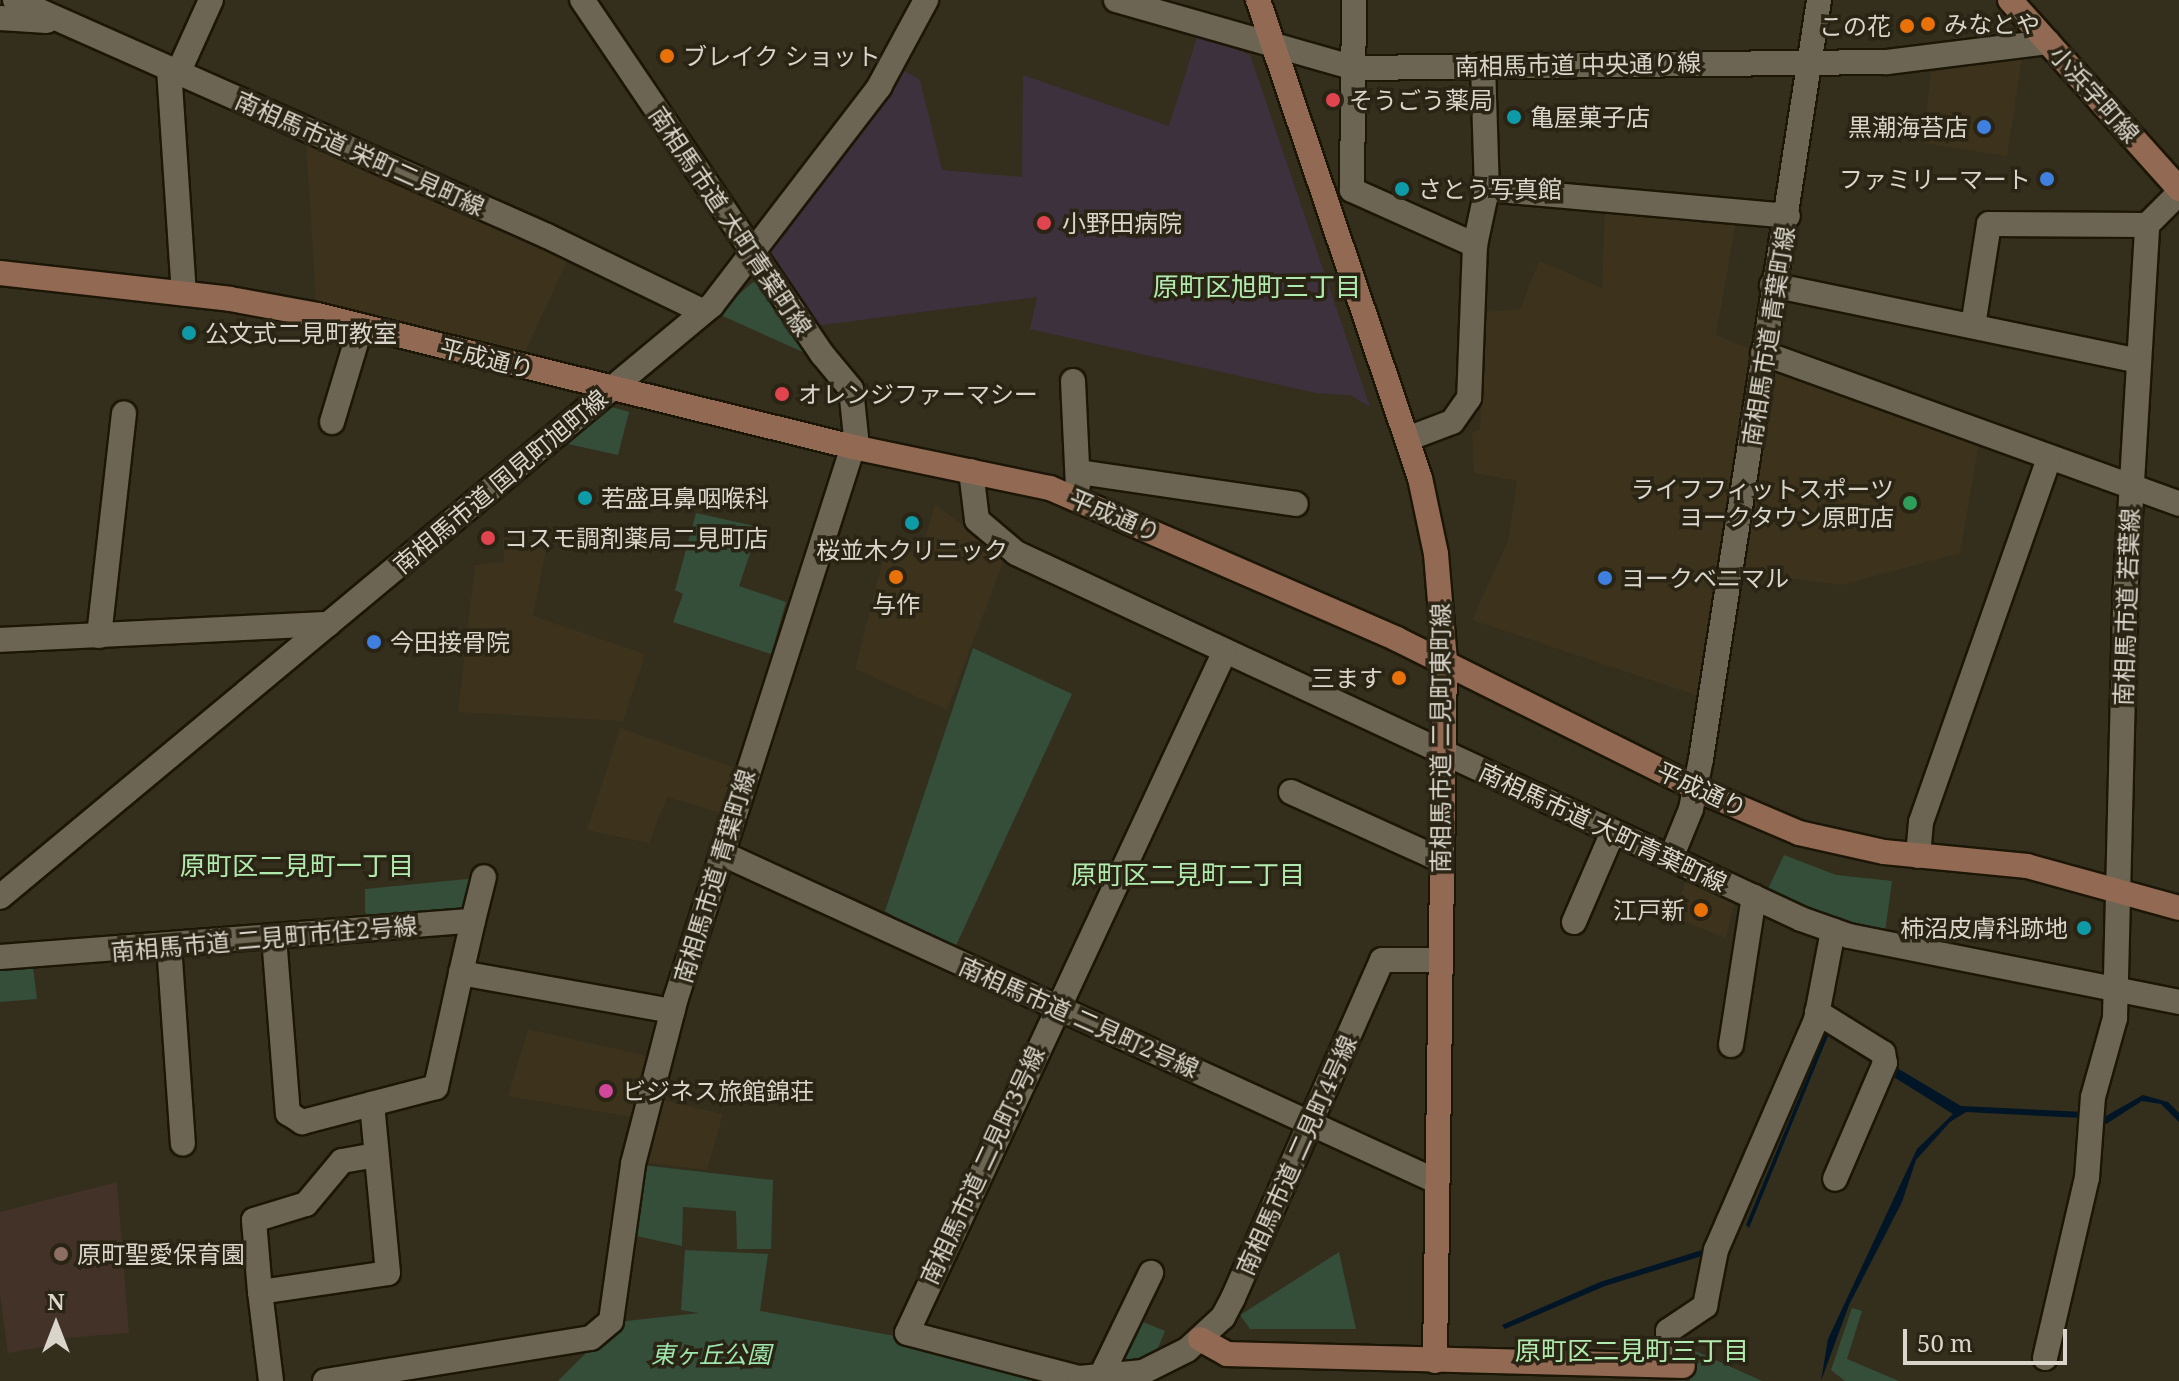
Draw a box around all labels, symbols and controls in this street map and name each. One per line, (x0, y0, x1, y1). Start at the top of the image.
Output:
place label: みなとや (1944, 10, 2040, 38)
place label: この花 (1819, 12, 1891, 40)
marker: みなとや (1919, 15, 1937, 33)
marker: この花 (1898, 17, 1916, 35)
street label: 小浜字町線 (2044, 40, 2146, 148)
place label: ブレイク ショット (683, 42, 881, 70)
marker: ブレイク ショット (658, 47, 676, 65)
street label: 南相馬市道 中央通り線 (1455, 47, 1701, 81)
street label: 南相馬市道 栄町二見町線 (231, 85, 489, 221)
place label: そうごう薬局 (1349, 86, 1493, 114)
marker: そうごう薬局 (1324, 91, 1342, 109)
street label: 南相馬市道 大町青葉町線 (644, 101, 818, 341)
place label: 亀屋菓子店 (1530, 103, 1650, 131)
marker: 亀屋菓子店 (1505, 108, 1523, 126)
place label: 黒潮海苔店 (1848, 113, 1968, 141)
marker: 黒潮海苔店 (1975, 118, 1993, 136)
place label: ファミリーマート (1839, 165, 2031, 193)
marker: ファミリーマート (2038, 170, 2056, 188)
place label: さとう写真館 (1418, 175, 1562, 203)
marker: さとう写真館 (1393, 180, 1411, 198)
place label: 小野田病院 (1062, 209, 1182, 237)
marker: 小野田病院 (1033, 212, 1055, 234)
street label: 南相馬市道 青葉町線 (1736, 224, 1800, 448)
district label: 原町区旭町三丁目 (1153, 271, 1361, 303)
place label: 公文式二見町教室 (205, 319, 397, 347)
marker: 公文式二見町教室 (180, 324, 198, 342)
street label: 平成通り (437, 332, 537, 384)
place label: オレンジファーマシー (798, 380, 1038, 408)
street label: 南相馬市道 国見町旭町線 (387, 383, 613, 579)
marker: オレンジファーマシー (773, 385, 791, 403)
place label: ライフフィットスポーツ ヨークタウン原町店 (1630, 475, 1894, 531)
street label: 平成通り (1065, 483, 1165, 547)
place label: 若盛耳鼻咽喉科 (601, 484, 769, 512)
marker: 若盛耳鼻咽喉科 (576, 489, 594, 507)
marker: ライフフィットスポーツ ヨークタウン原町店 (1901, 494, 1919, 512)
street label: 南相馬市道 若葉線 (2108, 507, 2144, 707)
marker: 桜並木クリニック (903, 514, 921, 532)
place label: コスモ調剤薬局二見町店 (504, 524, 768, 552)
marker: コスモ調剤薬局二見町店 (479, 529, 497, 547)
place label: 桜並木クリニック (816, 536, 1008, 564)
place label: ヨークベニマル (1621, 564, 1789, 592)
marker: 与作 (887, 568, 905, 586)
marker: ヨークベニマル (1596, 569, 1614, 587)
place label: 与作 (872, 590, 920, 618)
street label: 南相馬市道 二見町東町線 (1426, 603, 1454, 873)
place label: 今田接骨院 (390, 628, 510, 656)
marker: 今田接骨院 (365, 633, 383, 651)
place label: 三ます (1311, 664, 1383, 692)
marker: 三ます (1390, 669, 1408, 687)
street label: 平成通り (1652, 756, 1752, 822)
street label: 南相馬市道 大町青葉町線 (1474, 757, 1732, 897)
street label: 南相馬市道 青葉町線 (668, 766, 760, 986)
district label: 原町区二見町一丁目 (180, 850, 414, 882)
district label: 原町区二見町二丁目 (1071, 859, 1305, 891)
place label: 江戸新 (1613, 896, 1685, 924)
marker: 江戸新 (1692, 901, 1710, 919)
street label: 南相馬市道 二見町市住2号線 (110, 910, 418, 966)
place label: 柿沼皮膚科跡地 (1900, 914, 2068, 942)
marker: 柿沼皮膚科跡地 (2075, 919, 2093, 937)
street label: 南相馬市道 二見町2号線 (955, 951, 1203, 1083)
street label: 南相馬市道 二見町4号線 (1230, 1031, 1362, 1279)
street label: 南相馬市道 二見町3号線 (914, 1041, 1050, 1289)
place label: ビジネス旅館錦荘 (622, 1077, 814, 1105)
marker: ビジネス旅館錦荘 (597, 1082, 615, 1100)
place label: 原町聖愛保育園 (77, 1240, 245, 1268)
marker: 原町聖愛保育園 (52, 1245, 70, 1263)
north arrow (16, 1285, 96, 1365)
text: N (47, 1286, 65, 1316)
scale bar (1907, 1313, 2071, 1363)
text: 50 m (1917, 1326, 1973, 1359)
district label: 原町区二見町三丁目 (1515, 1335, 1749, 1367)
park label: 東ヶ丘公園 (651, 1340, 771, 1368)

